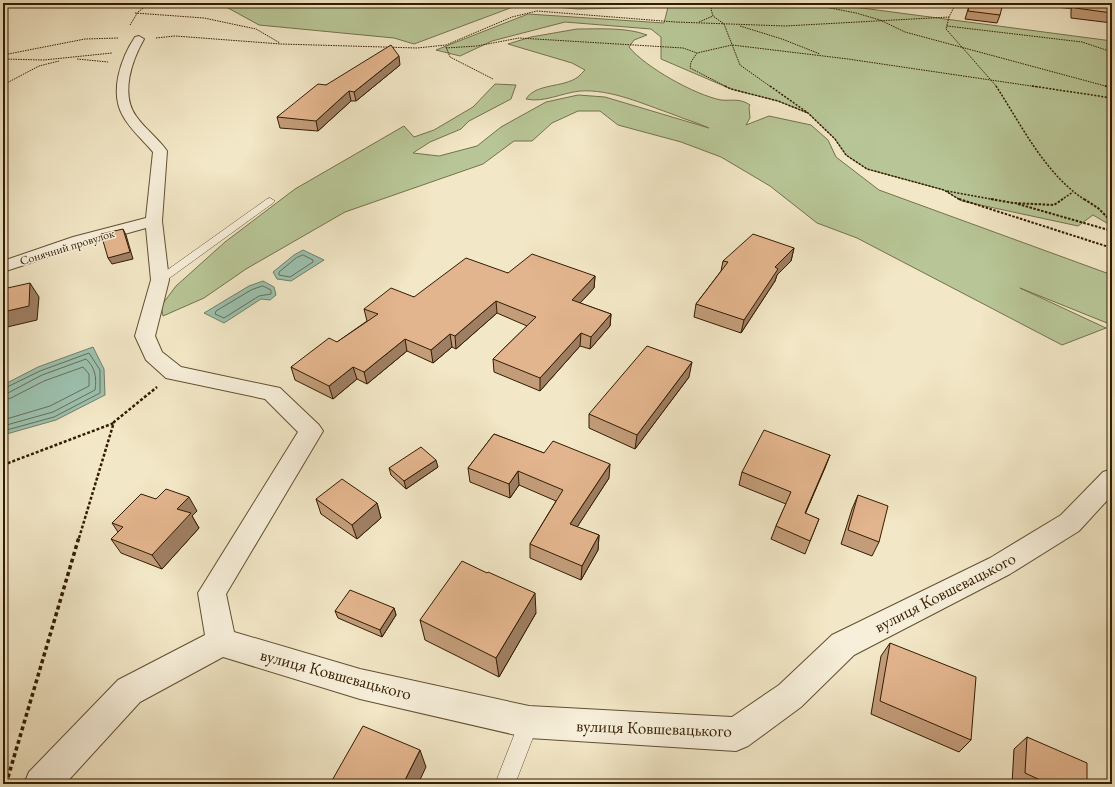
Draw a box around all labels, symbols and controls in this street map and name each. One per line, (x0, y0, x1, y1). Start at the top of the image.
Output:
street label: Сонячний провулок (18, 225, 117, 269)
street label: вулиця Ковшевацького (871, 547, 1019, 637)
street label: вулиця Ковшевацького (258, 643, 414, 705)
street label: вулиця Ковшевацького (576, 714, 732, 742)

